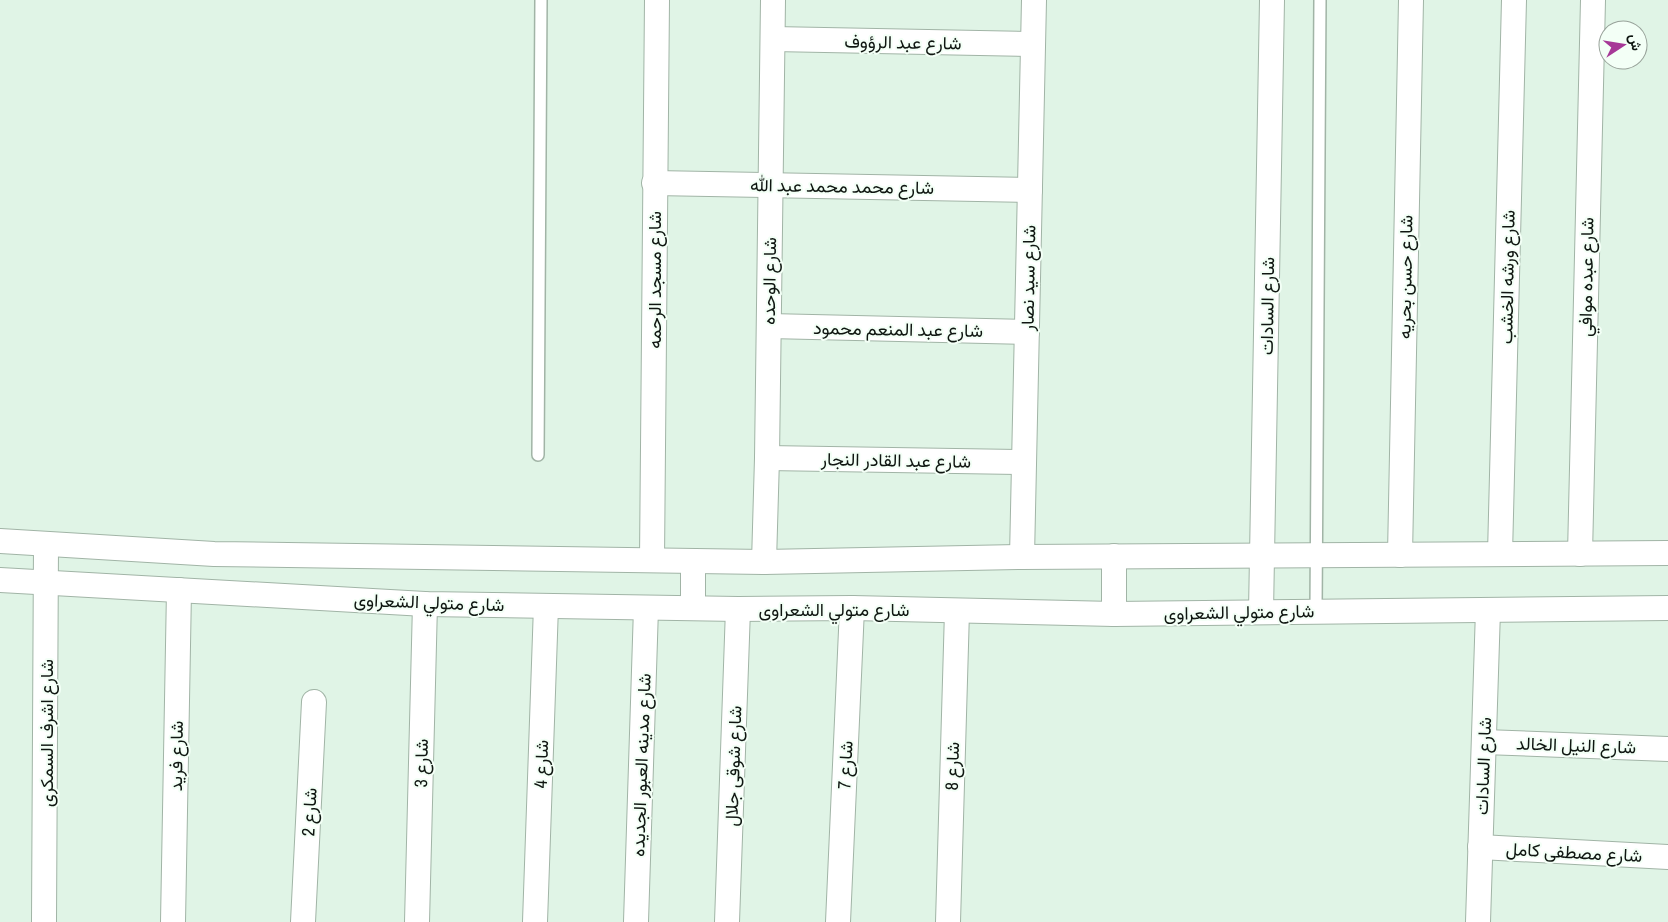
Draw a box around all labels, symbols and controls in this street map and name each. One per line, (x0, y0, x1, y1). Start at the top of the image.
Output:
north arrow (1598, 20, 1648, 70)
street label: شارع عبد الرؤوف (844, 28, 962, 56)
text: ش (1625, 32, 1646, 53)
street label: شارع محمد محمد عبد الله (750, 172, 934, 200)
street label: شارع ورشه الخشب (1493, 210, 1521, 344)
street label: شارع مسجد الرحمه (642, 211, 667, 349)
street label: شارع حسن بحريه (1391, 215, 1419, 339)
street label: شارع عبده موافي (1572, 217, 1603, 337)
street label: شارع سيد نصار (1015, 225, 1041, 332)
street label: شارع الوحده (756, 237, 782, 325)
street label: شارع السادات (1254, 257, 1280, 355)
street label: شارع عبد المنعم محمود (813, 315, 983, 343)
street label: شارع عبد القادر النجار (820, 446, 971, 474)
street label: شارع متولي الشعراوى (353, 587, 505, 620)
street label: شارع متولي الشعراوى (759, 597, 909, 625)
street label: شارع متولي الشعراوى (1163, 598, 1315, 629)
street label: شارع اشرف السمكرى (34, 659, 59, 807)
street label: شارع مدينه العبور الجديده (625, 673, 657, 857)
street label: شارع شوقى جلال (718, 705, 748, 827)
street label: شارع السادات (1469, 717, 1497, 815)
street label: شارع فريد (163, 720, 189, 792)
street label: شارع النيل الخالد (1516, 730, 1636, 760)
street label: شارع 3 (408, 739, 434, 787)
street label: شارع 4 (528, 739, 554, 789)
street label: شارع 7 (831, 740, 859, 790)
street label: شارع 8 (939, 741, 965, 791)
street label: شارع 2 (295, 787, 323, 837)
street label: شارع مصطفى كامل (1505, 836, 1643, 868)

